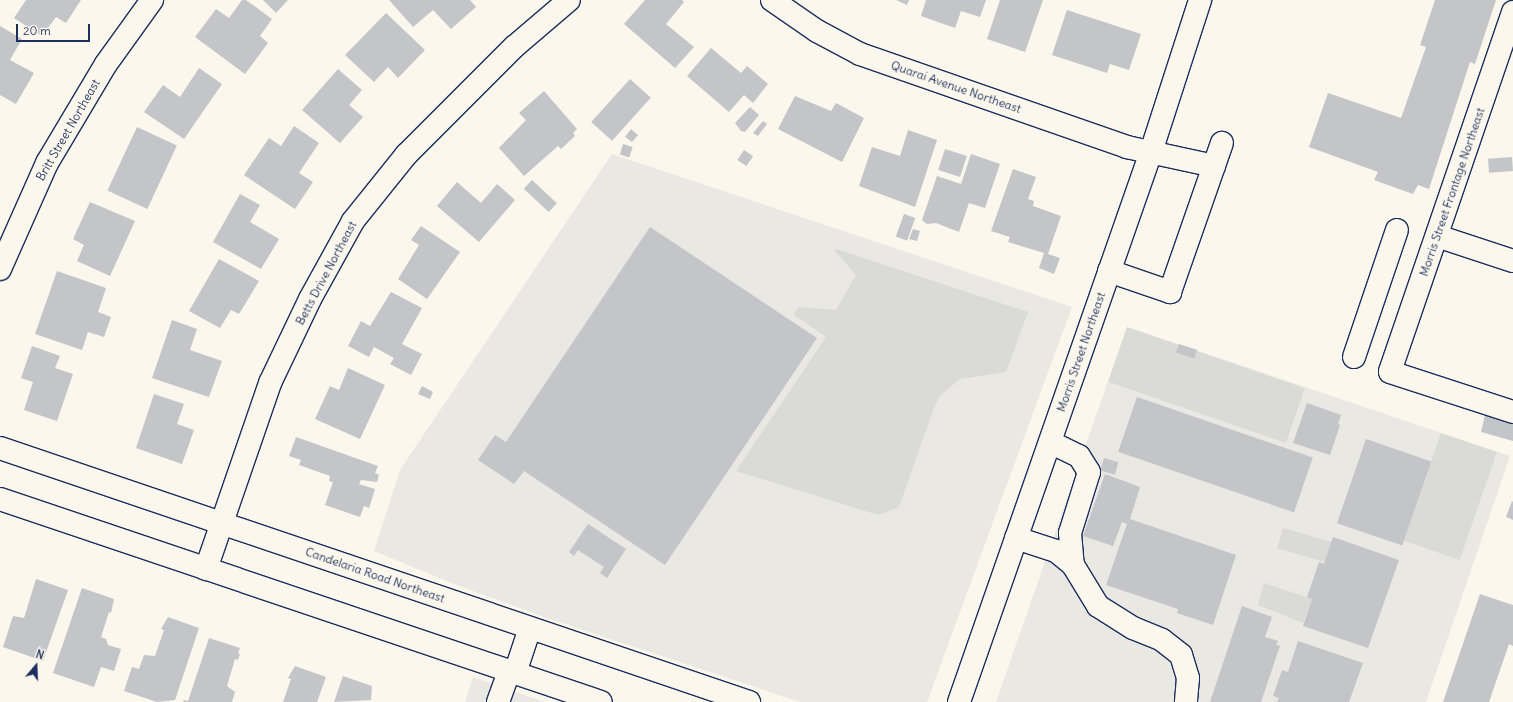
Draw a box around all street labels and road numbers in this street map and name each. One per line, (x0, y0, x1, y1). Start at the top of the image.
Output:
street label: Quarai Avenue Northeast (889, 58, 1023, 116)
street label: Britt Street Northeast (33, 77, 103, 183)
street label: Morris Street Frontage Northeast (1416, 106, 1488, 278)
street label: Betts Drive Northeast (293, 219, 359, 327)
street label: Morris Street Northeast (1054, 290, 1108, 414)
street label: Candelaria Road Northeast (303, 544, 447, 606)

